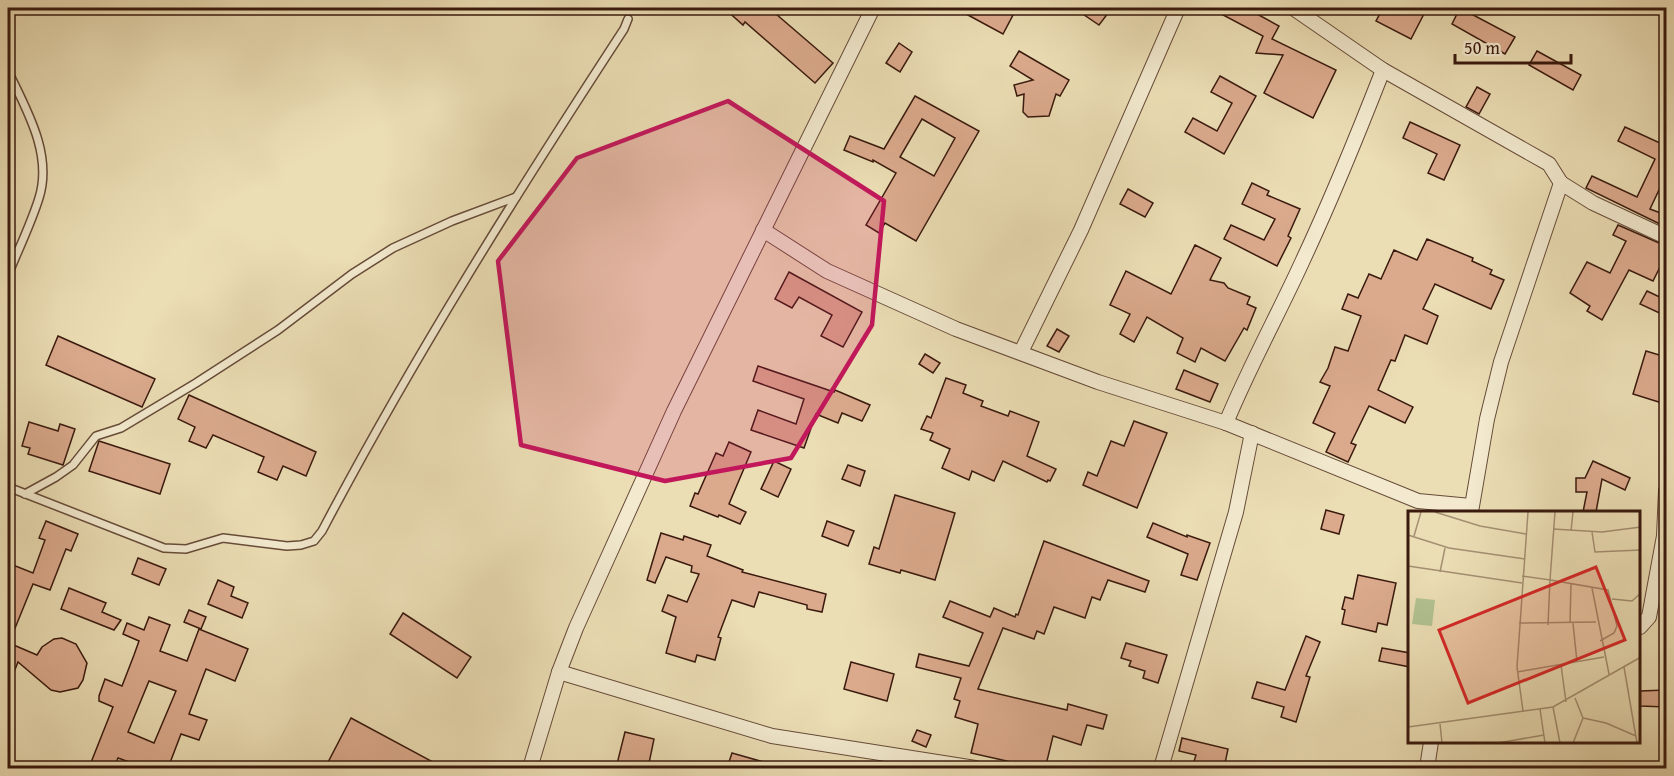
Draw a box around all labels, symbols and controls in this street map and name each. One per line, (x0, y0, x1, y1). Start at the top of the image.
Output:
scale bar (1455, 27, 1570, 65)
text: 50 m (1464, 34, 1500, 61)
inset map (1408, 511, 1641, 743)

